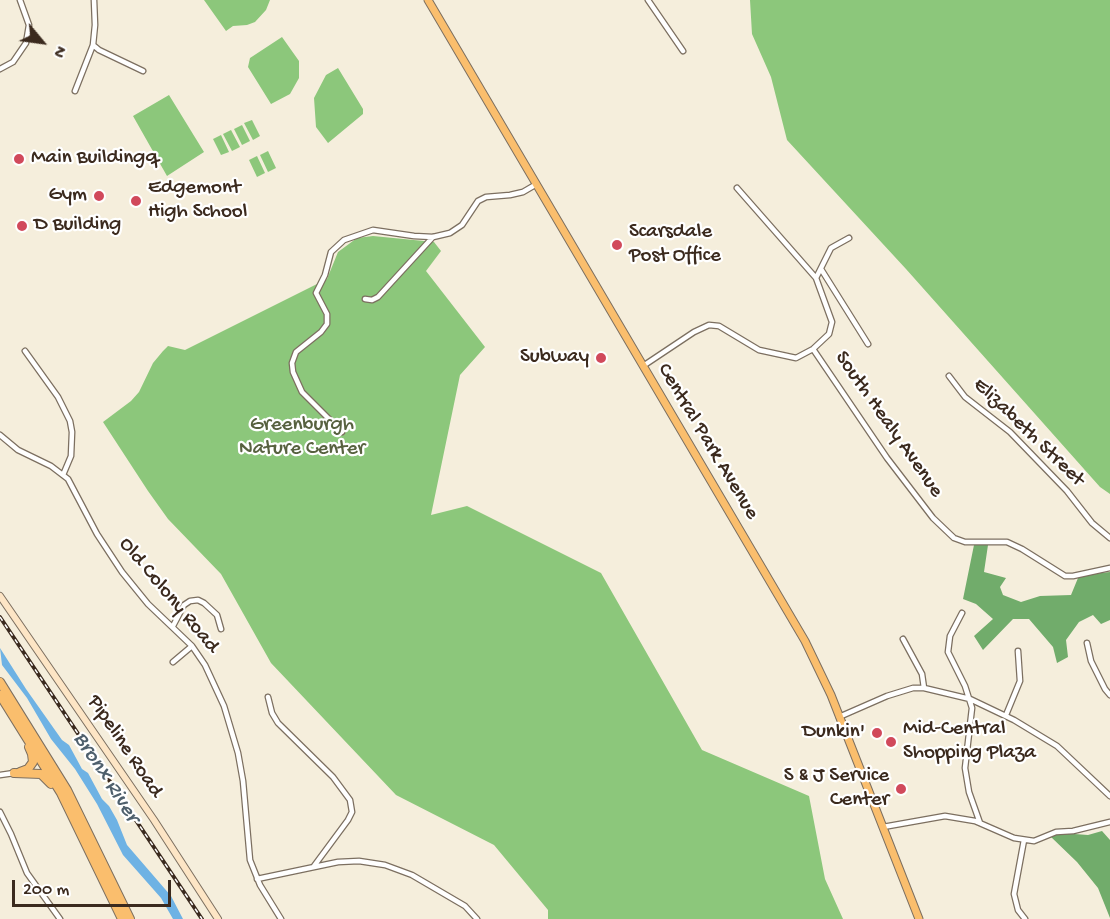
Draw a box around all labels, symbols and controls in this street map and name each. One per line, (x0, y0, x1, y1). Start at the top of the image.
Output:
north arrow (12, 12, 72, 72)
text: N (47, 42, 69, 60)
place label: Main Buildingq (31, 146, 158, 172)
marker: Main Buildingq (12, 152, 26, 166)
place label: Edgemont High School (148, 176, 247, 226)
place label: Gym (49, 183, 87, 209)
marker: Gym (92, 189, 106, 203)
marker: Edgemont High School (129, 194, 143, 208)
place label: D Building (34, 213, 121, 239)
marker: D Building (15, 219, 29, 233)
place label: Scarsdale Post Office (629, 220, 721, 270)
marker: Scarsdale Post Office (610, 238, 624, 252)
place label: Subway (520, 345, 589, 371)
street label: South Healy Avenue (828, 347, 948, 503)
marker: Subway (594, 351, 608, 365)
street label: Central Park Avenue (650, 359, 764, 525)
street label: Elizabeth Street (967, 373, 1089, 493)
park label: Greenburgh Nature Center (239, 413, 365, 463)
street label: Old Colony Road (112, 533, 224, 659)
street label: Pipeline Road (81, 691, 167, 803)
place label: Mid-Central Shopping Plaza (903, 717, 1036, 767)
place label: Dunkin' (802, 720, 865, 746)
marker: Dunkin' (870, 726, 884, 740)
water label: Bronx River (66, 728, 144, 828)
marker: Mid-Central Shopping Plaza (884, 735, 898, 749)
place label: S & J Service Center (784, 764, 889, 814)
marker: S & J Service Center (894, 782, 908, 796)
scale bar (15, 868, 174, 906)
text: 200 m (23, 880, 69, 901)

